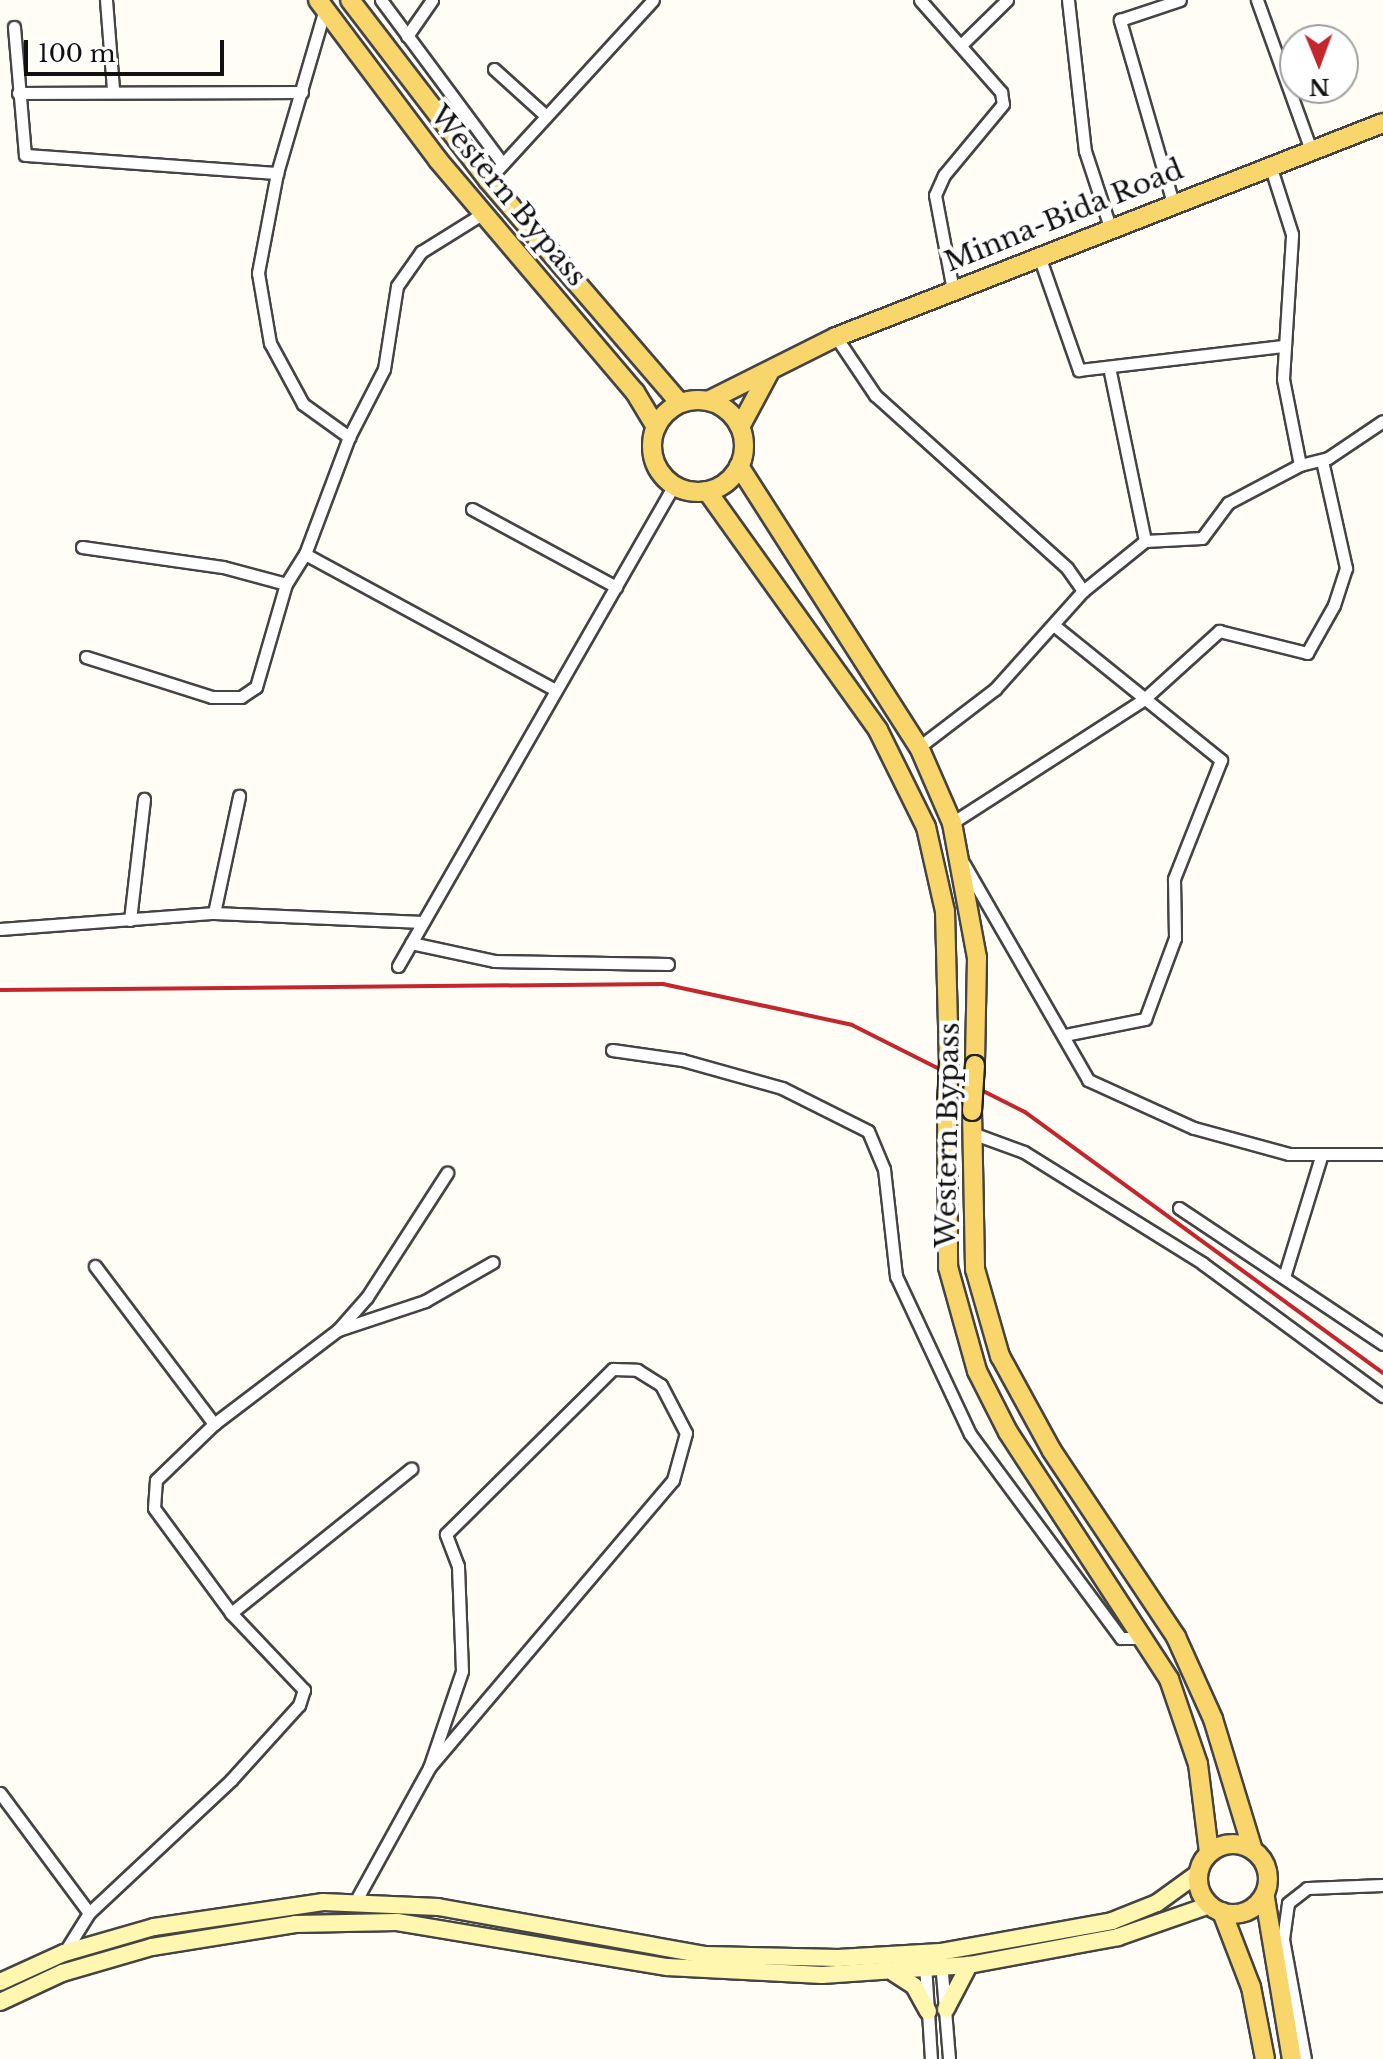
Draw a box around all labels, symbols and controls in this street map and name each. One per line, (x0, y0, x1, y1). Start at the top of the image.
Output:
scale bar (28, 24, 228, 74)
north arrow (1279, 24, 1359, 104)
text: 100 m (38, 39, 116, 68)
text: N (1309, 73, 1330, 100)
street label: Western Bypass (423, 99, 593, 293)
street label: Minna-Bida Road (940, 153, 1188, 279)
street label: Western Bypass (929, 1022, 967, 1248)

